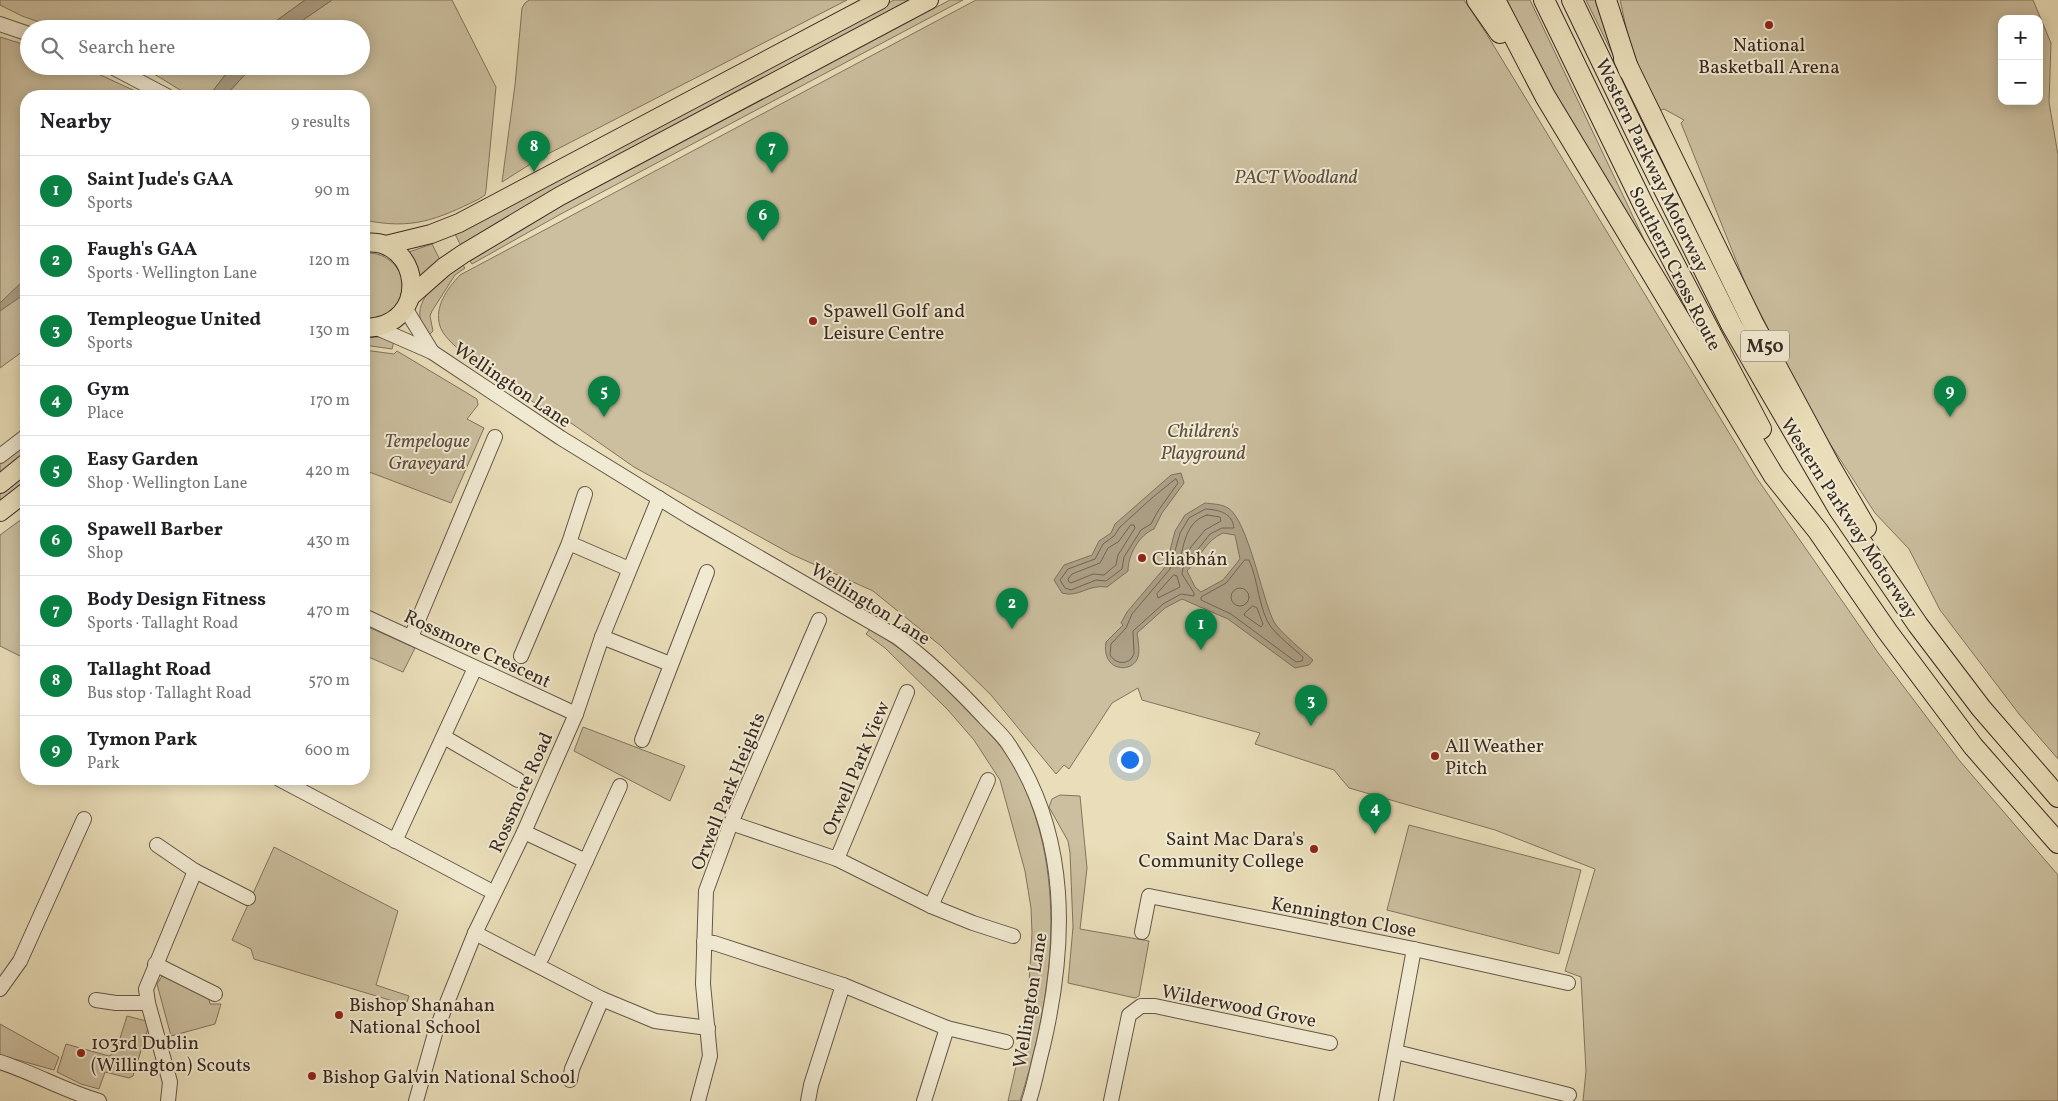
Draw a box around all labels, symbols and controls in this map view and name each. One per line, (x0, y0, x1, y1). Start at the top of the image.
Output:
map controls (1998, 15, 2043, 105)
button: + (1998, 15, 2043, 60)
marker: National Basketball Arena (1763, 19, 1775, 31)
search box (20, 20, 370, 75)
place label: National Basketball Arena (1698, 33, 1840, 81)
icon: search (38, 34, 66, 62)
text: Search here (78, 35, 175, 61)
street label: Western Parkway Motorway (1588, 55, 1714, 277)
button: − (1998, 60, 2043, 105)
text: Nearby (40, 108, 111, 137)
text: 9 results (291, 112, 350, 134)
pin: 8 (518, 131, 550, 172)
pin: 7 (756, 132, 788, 173)
park label: PACT Woodland (1234, 165, 1358, 191)
text: Saint Jude's GAA (87, 167, 233, 193)
text: 1 (53, 180, 59, 202)
text: 90 m (314, 180, 350, 202)
street label: Southern Cross Route (1622, 182, 1727, 355)
text: Sports (87, 193, 133, 215)
pin: 6 (747, 200, 779, 241)
text: Faugh's GAA (87, 237, 197, 263)
text: 2 (52, 250, 60, 272)
text: 120 m (308, 250, 350, 272)
text: Sports · Wellington Lane (87, 263, 257, 285)
place label: Spawell Golf and Leisure Centre (823, 299, 965, 347)
text: Templeogue United (87, 307, 261, 333)
marker: Spawell Golf and Leisure Centre (807, 315, 819, 327)
text: 3 (52, 320, 60, 342)
text: 130 m (309, 320, 350, 342)
road number: M50 (1741, 331, 1789, 362)
text: Sports (87, 333, 133, 355)
street label: Wellington Lane (448, 337, 576, 435)
pin: 5 (588, 376, 620, 417)
pin: 9 (1934, 376, 1966, 417)
text: Gym (87, 377, 130, 403)
text: 4 (51, 390, 61, 412)
text: 170 m (310, 390, 350, 412)
text: Place (87, 403, 124, 425)
street label: Western Parkway Motorway (1773, 413, 1923, 625)
park label: Children's Playground (1160, 419, 1246, 467)
park label: Tempelogue Graveyard (384, 429, 470, 477)
text: Easy Garden (87, 447, 199, 473)
text: 5 (52, 460, 60, 482)
text: 420 m (305, 460, 350, 482)
text: Shop · Wellington Lane (87, 473, 247, 495)
text: Spawell Barber (87, 517, 223, 543)
text: 6 (52, 530, 60, 552)
text: 430 m (306, 530, 350, 552)
text: Shop (87, 543, 123, 565)
place label: Cliabhán (1152, 547, 1228, 573)
marker: Cliabhán (1136, 552, 1148, 564)
street label: Wellington Lane (805, 557, 935, 652)
text: Body Design Fitness (87, 587, 266, 613)
pin: 2 (996, 588, 1028, 629)
text: 7 (52, 600, 60, 622)
text: 470 m (306, 600, 350, 622)
street label: Rossmore Crescent (399, 604, 555, 695)
pin: 1 (1185, 609, 1217, 650)
text: Sports · Tallaght Road (87, 613, 238, 635)
text: Tallaght Road (87, 657, 211, 683)
text: 8 (52, 670, 60, 692)
text: 570 m (308, 670, 350, 692)
text: Bus stop · Tallaght Road (87, 683, 252, 705)
pin: 3 (1295, 685, 1327, 726)
street label: Orwell Park View (817, 697, 897, 840)
street label: Orwell Park Heights (685, 709, 772, 875)
text: Tymon Park (87, 727, 197, 753)
street label: Rossmore Road (484, 728, 560, 857)
place label: All Weather Pitch (1445, 734, 1544, 782)
text: 9 (52, 740, 60, 762)
text: 600 m (305, 740, 350, 762)
your location (1117, 747, 1143, 773)
marker: All Weather Pitch (1429, 750, 1441, 762)
text: Park (87, 753, 120, 775)
pin: 4 (1359, 793, 1391, 834)
place label: Saint Mac Dara's Community College (1138, 827, 1304, 875)
marker: Saint Mac Dara's Community College (1308, 843, 1320, 855)
street label: Kennington Close (1269, 891, 1419, 945)
street label: Wellington Lane (1007, 931, 1055, 1070)
street label: Wilderwood Grove (1159, 979, 1318, 1035)
place label: Bishop Shanahan National School (349, 993, 495, 1041)
marker: Bishop Shanahan National School (333, 1009, 345, 1021)
place label: 103rd Dublin (Willington) Scouts (91, 1031, 251, 1079)
marker: 103rd Dublin (Willington) Scouts (75, 1047, 87, 1059)
place label: Bishop Galvin National School (322, 1065, 576, 1091)
marker: Bishop Galvin National School (306, 1070, 318, 1082)

